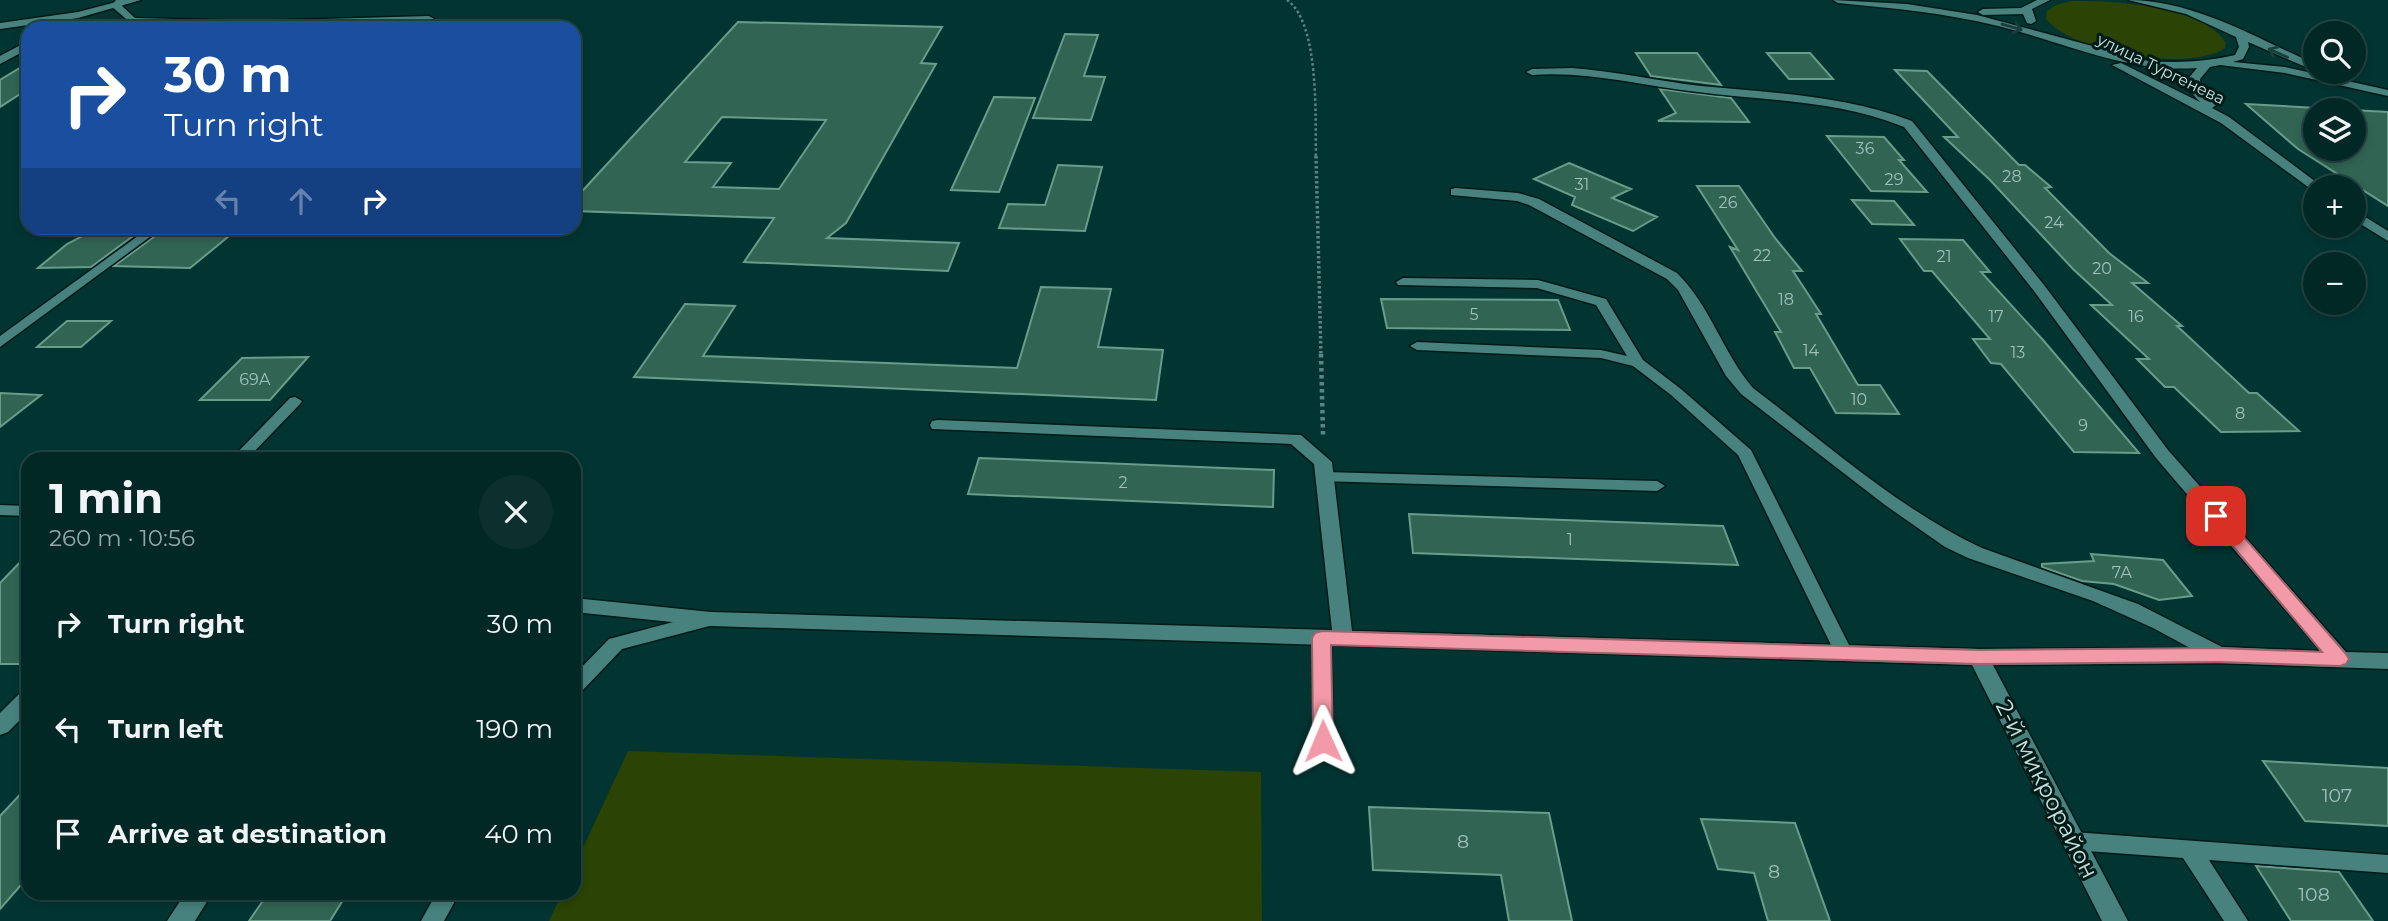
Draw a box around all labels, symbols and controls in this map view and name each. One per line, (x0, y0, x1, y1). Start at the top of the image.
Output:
one-way arrow (2001, 21, 2023, 34)
map controls (2303, 21, 2366, 315)
button: search (2303, 21, 2366, 84)
street label: улица Тургенева (2093, 29, 2228, 108)
text: 30 m (164, 45, 292, 104)
one-way arrow (2268, 46, 2289, 59)
icon: right (49, 49, 140, 140)
button: layers (2303, 98, 2366, 161)
text: Turn right (164, 105, 324, 144)
house number: 36 (1856, 139, 1875, 158)
house number: 28 (2002, 167, 2022, 186)
house number: 29 (1885, 170, 1903, 189)
house number: 31 (1575, 175, 1589, 194)
button: + (2303, 175, 2366, 238)
icon: left (209, 182, 247, 220)
icon: ahead (282, 182, 320, 220)
icon: right (355, 182, 393, 220)
house number: 26 (1719, 193, 1738, 212)
house number: 24 (2044, 213, 2064, 232)
house number: 22 (1753, 246, 1771, 265)
house number: 21 (1937, 247, 1951, 266)
button: − (2303, 252, 2366, 315)
house number: 20 (2092, 259, 2112, 278)
house number: 18 (1778, 290, 1794, 309)
house number: 5 (1469, 305, 1479, 324)
house number: 17 (1988, 307, 2004, 326)
house number: 16 (2128, 307, 2144, 326)
house number: 14 (1803, 341, 1820, 360)
house number: 13 (2011, 343, 2025, 362)
house number: 69А (239, 370, 271, 389)
house number: 10 (1851, 390, 1867, 409)
house number: 8 (2235, 404, 2245, 423)
house number: 9 (2078, 416, 2088, 435)
text: 1 min (49, 472, 163, 524)
house number: 2 (1118, 473, 1128, 492)
button: close (479, 475, 553, 549)
pin (2186, 486, 2246, 546)
icon: arrive (2197, 497, 2235, 535)
text: 260 m · 10:56 (49, 524, 195, 552)
house number: 1 (1567, 530, 1573, 549)
house number: 7А (2112, 563, 2132, 582)
icon: right (49, 605, 87, 643)
text: Turn right (108, 608, 244, 640)
text: 30 m (487, 608, 553, 640)
street label: 2-й микрорайон (1990, 695, 2104, 883)
position arrow (1286, 704, 1360, 778)
icon: left (49, 710, 87, 748)
text: Turn left (108, 713, 224, 745)
text: 190 m (476, 713, 553, 745)
house number: 107 (2322, 784, 2352, 807)
icon: arrive (49, 815, 87, 853)
text: Arrive at destination (108, 818, 387, 850)
text: 40 m (484, 818, 553, 850)
house number: 8 (1457, 830, 1469, 853)
house number: 8 (1768, 860, 1780, 883)
house number: 108 (2298, 883, 2330, 906)

